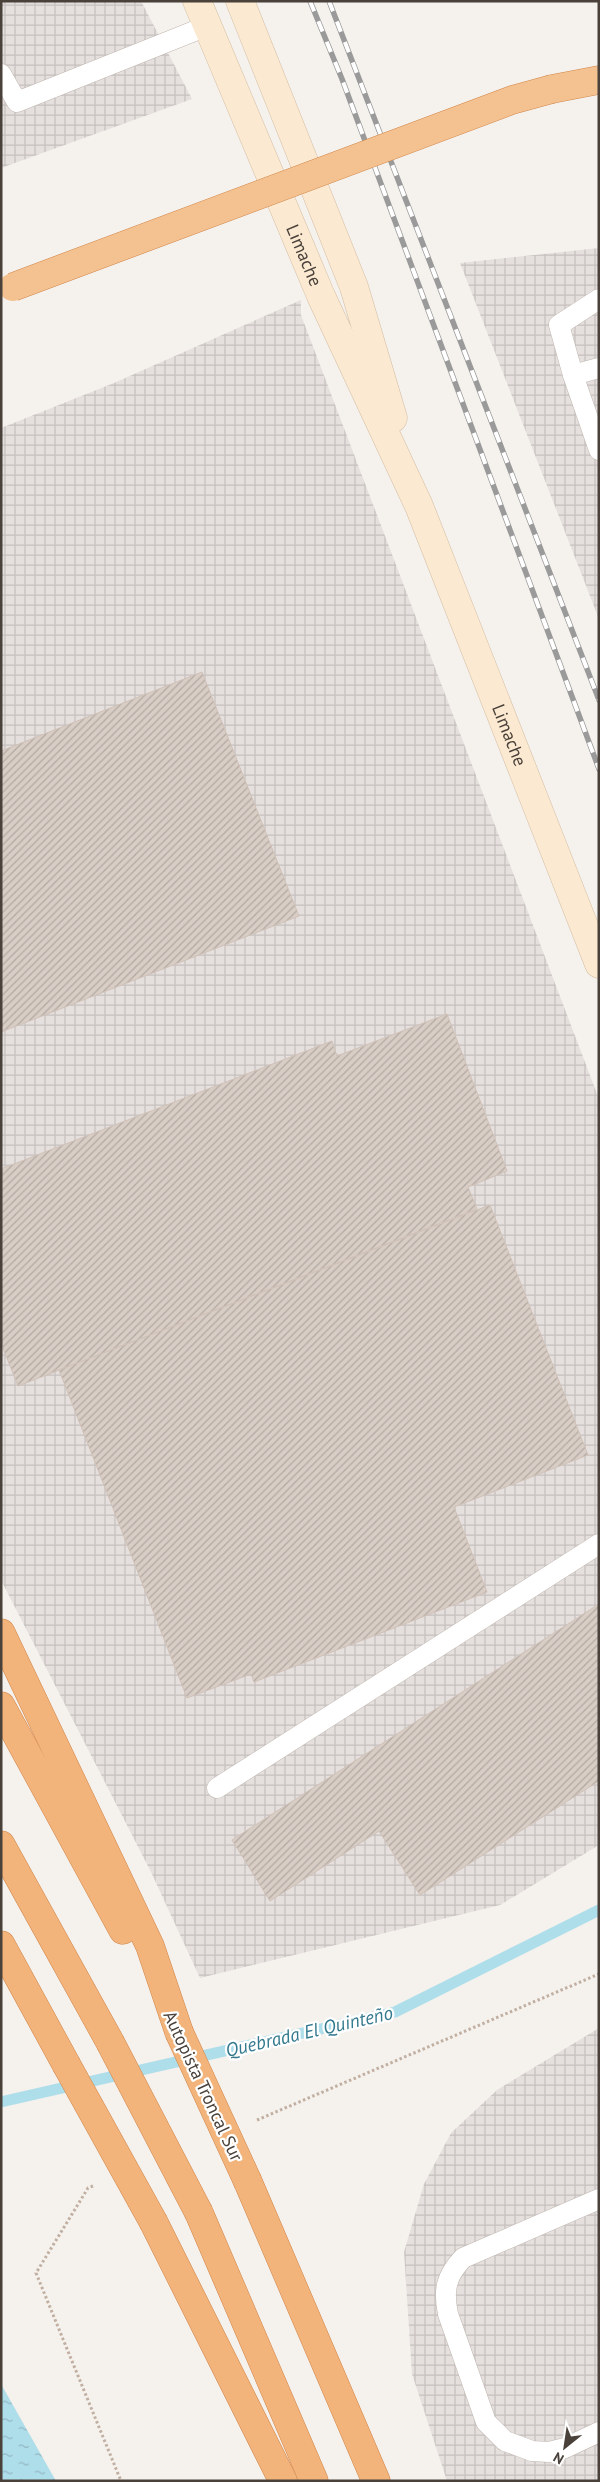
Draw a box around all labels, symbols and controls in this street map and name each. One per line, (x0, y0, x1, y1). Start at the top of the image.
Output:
street label: Limache (281, 221, 328, 290)
street label: Limache (487, 701, 532, 769)
water label: Quebrada El Quinteño (223, 2000, 395, 2062)
street label: Autopista Troncal Sur (159, 2007, 248, 2165)
north arrow (540, 2422, 590, 2472)
text: N (550, 2448, 567, 2468)

